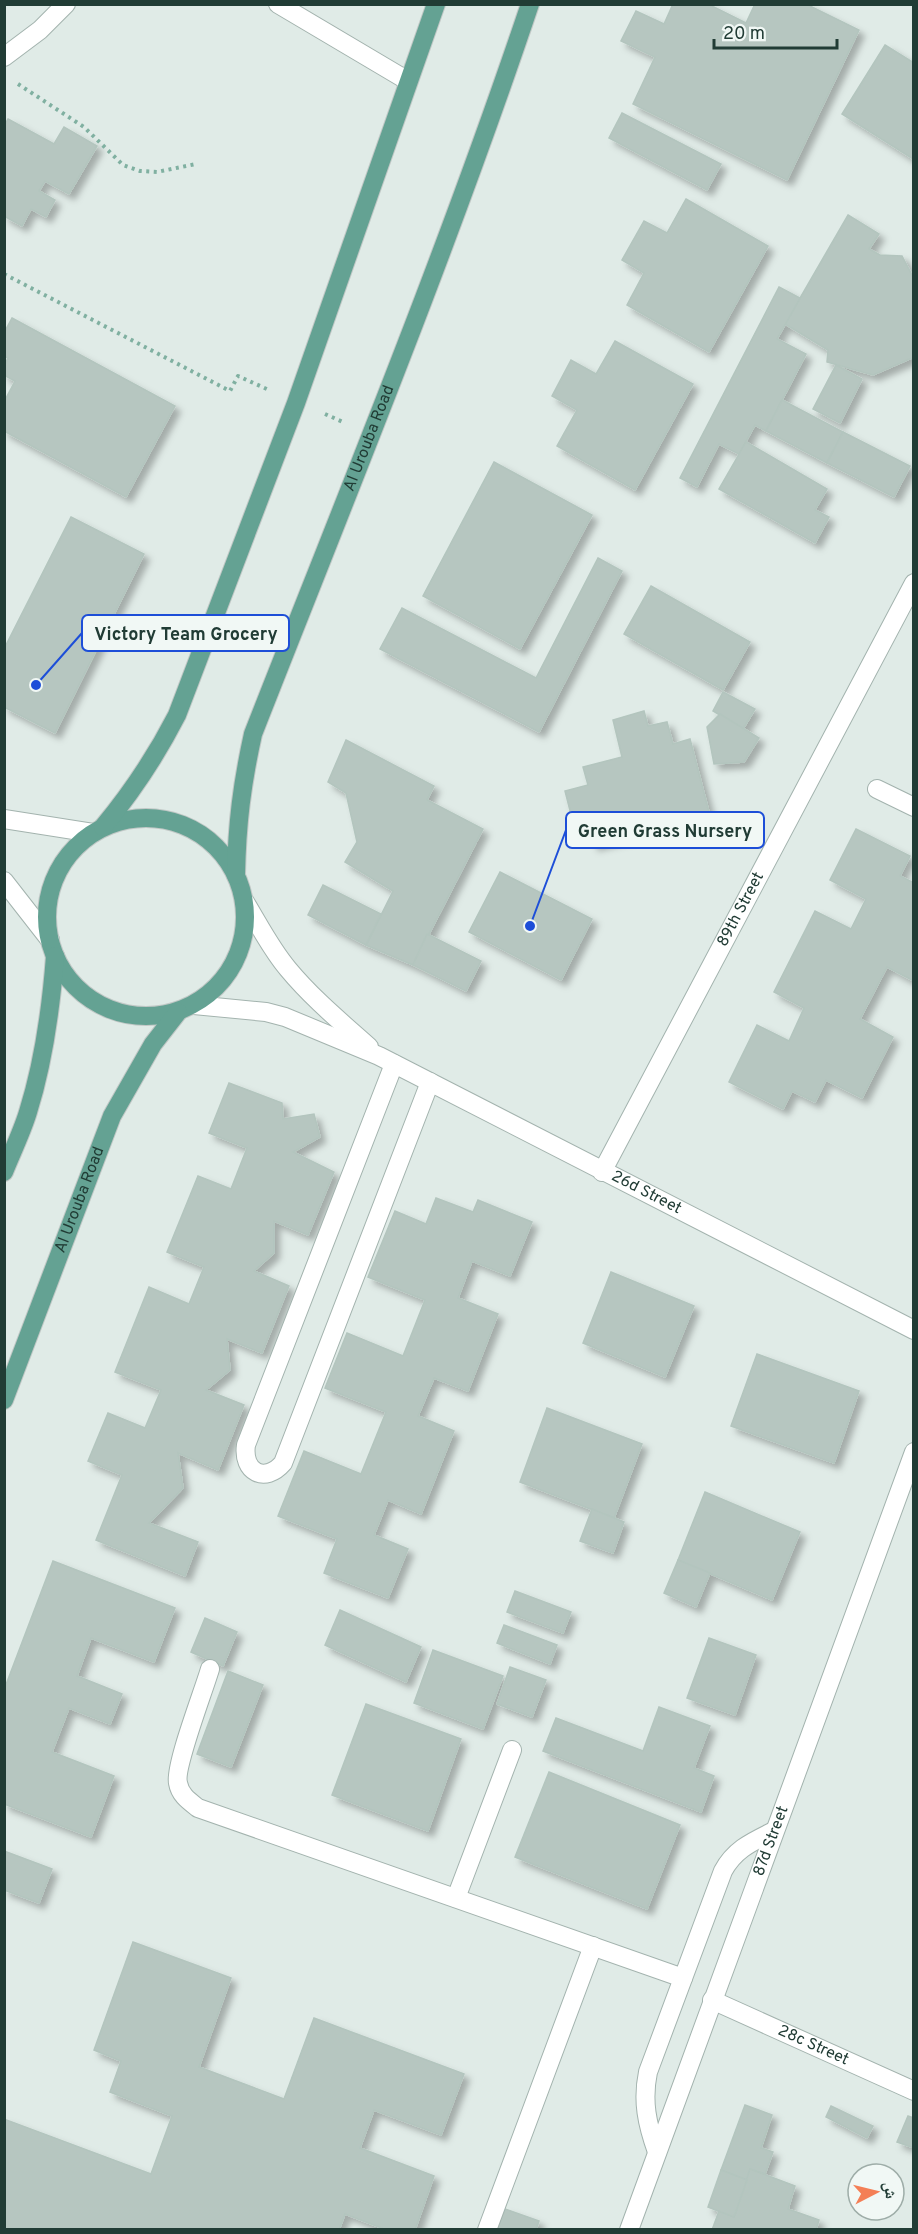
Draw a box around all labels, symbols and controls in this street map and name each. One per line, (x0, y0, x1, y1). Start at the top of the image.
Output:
scale bar (714, 12, 837, 50)
text: 20 m (723, 23, 765, 46)
street label: Al Urouba Road (340, 383, 399, 494)
callout: Victory Team Grocery (82, 615, 289, 651)
text: Victory Team Grocery (94, 624, 278, 647)
callout: Green Grass Nursery (566, 812, 764, 848)
text: Green Grass Nursery (578, 821, 752, 844)
street label: 89th Street (713, 869, 769, 950)
street label: Al Urouba Road (51, 1144, 109, 1256)
street label: 26d Street (608, 1167, 685, 1219)
street label: 87d Street (749, 1803, 793, 1879)
street label: 28c Street (775, 2021, 852, 2070)
north arrow (846, 2162, 906, 2222)
text: ش (878, 2181, 900, 2200)

